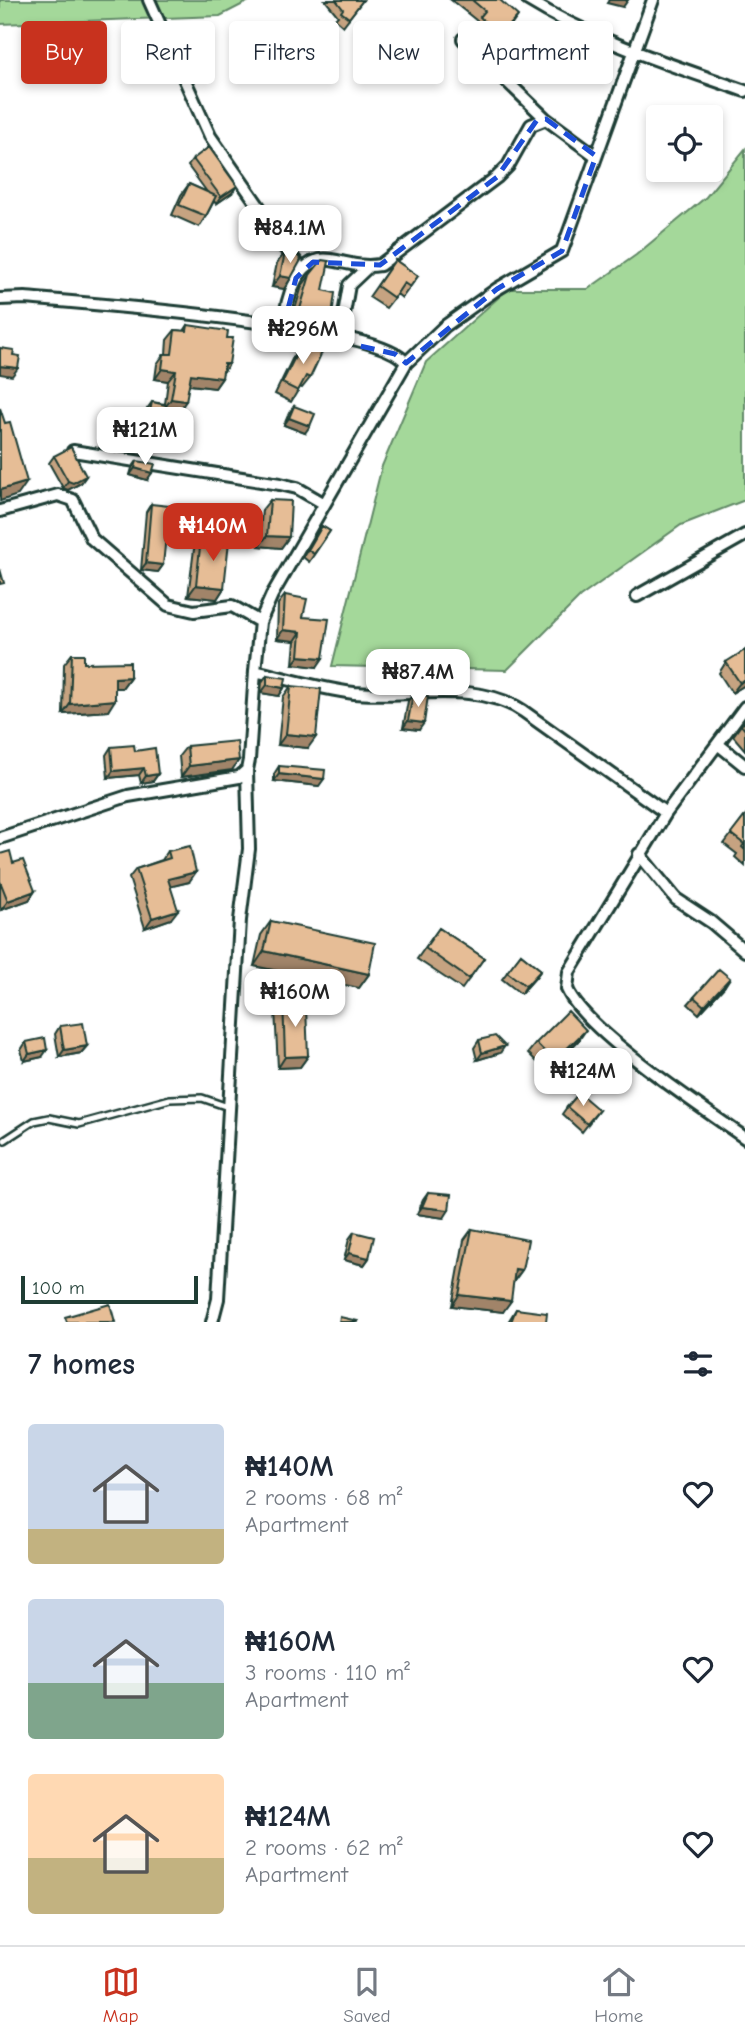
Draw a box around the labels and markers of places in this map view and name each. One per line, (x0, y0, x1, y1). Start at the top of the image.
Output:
pin: ₦84.1M (233, 205, 347, 265)
pin: ₦296M (254, 306, 352, 366)
pin: ₦121M (96, 407, 194, 467)
pin: ₦140M (164, 504, 262, 563)
pin: ₦87.4M (361, 650, 475, 709)
pin: ₦160M (246, 970, 344, 1029)
pin: ₦124M (534, 1048, 632, 1108)

